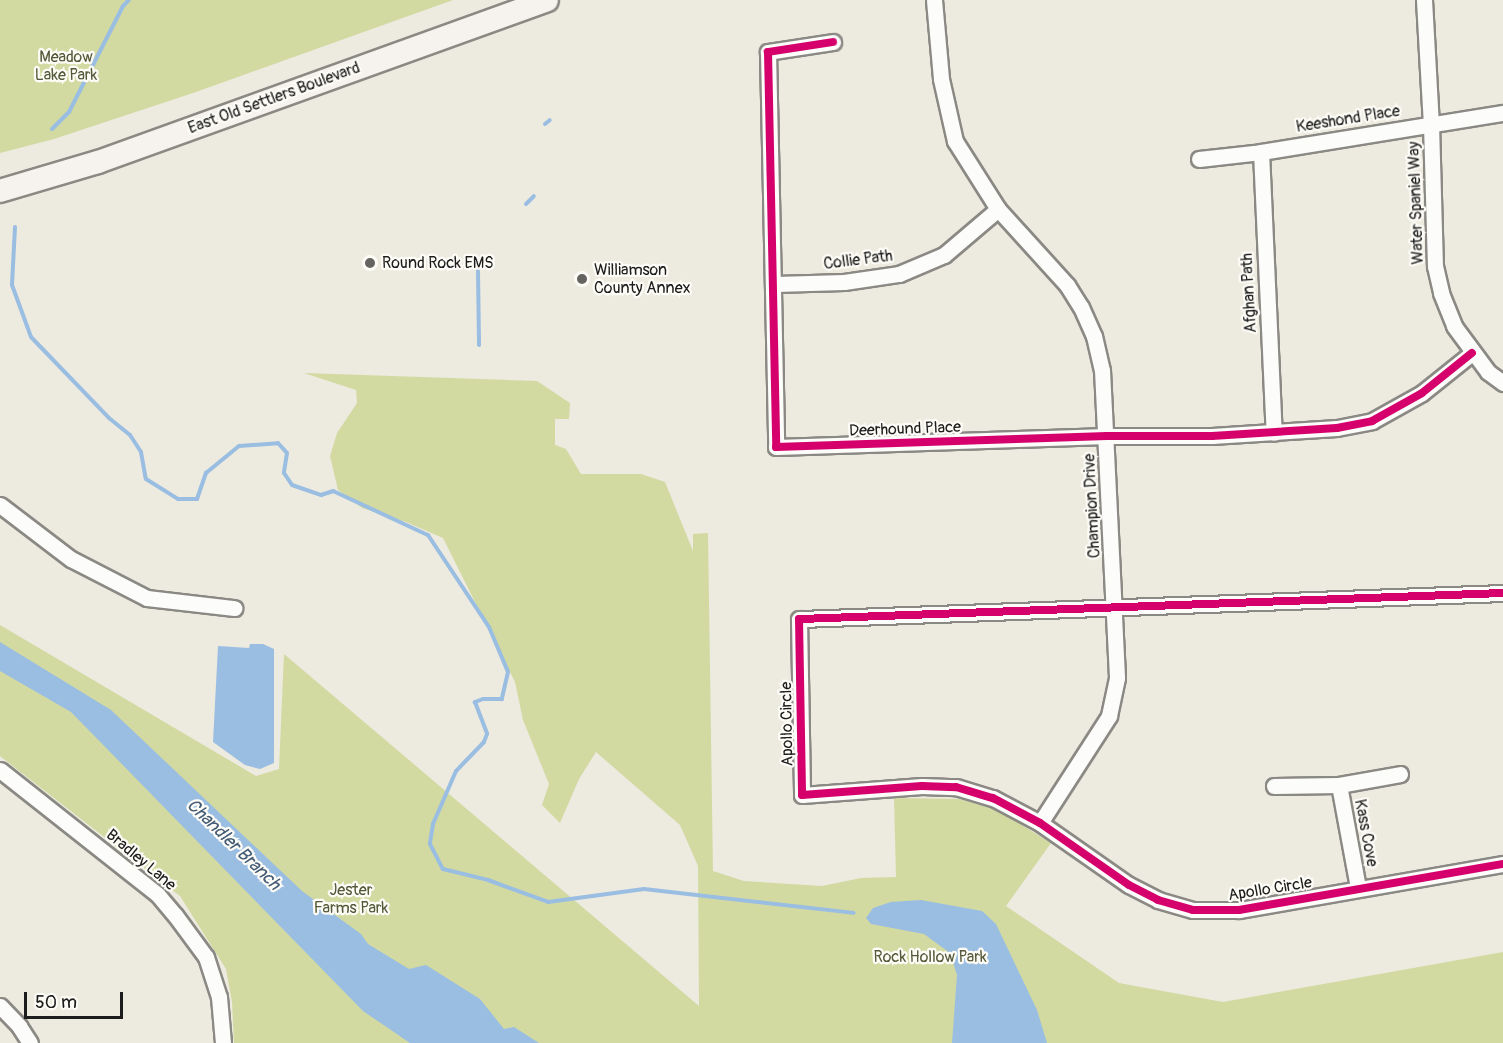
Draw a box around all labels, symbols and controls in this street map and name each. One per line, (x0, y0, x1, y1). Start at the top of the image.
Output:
park label: Meadow Lake Park (35, 47, 97, 85)
street label: East Old Settlers Boulevard (185, 58, 363, 138)
street label: Keeshond Place (1295, 101, 1401, 137)
street label: Water Spaniel Way (1404, 141, 1428, 265)
street label: Collie Path (822, 246, 894, 274)
place label: Round Rock EMS (382, 253, 494, 273)
street label: Afghan Path (1237, 253, 1261, 333)
marker: Round Rock EMS (363, 256, 377, 270)
place label: Williamson County Annex (594, 260, 691, 298)
marker: Williamson County Annex (575, 272, 589, 286)
street label: Deerhound Place (849, 417, 961, 441)
street label: Champion Drive (1080, 453, 1104, 559)
street label: Apollo Circle (777, 682, 797, 766)
water label: Chandler Branch (182, 795, 284, 895)
street label: Kass Cove (1350, 798, 1382, 868)
street label: Bradley Lane (102, 825, 180, 895)
street label: Apollo Circle (1227, 873, 1313, 905)
park label: Jester Farms Park (314, 880, 388, 918)
park label: Rock Hollow Park (873, 947, 987, 967)
scale bar (27, 980, 126, 1018)
text: 50 m (35, 991, 77, 1014)

